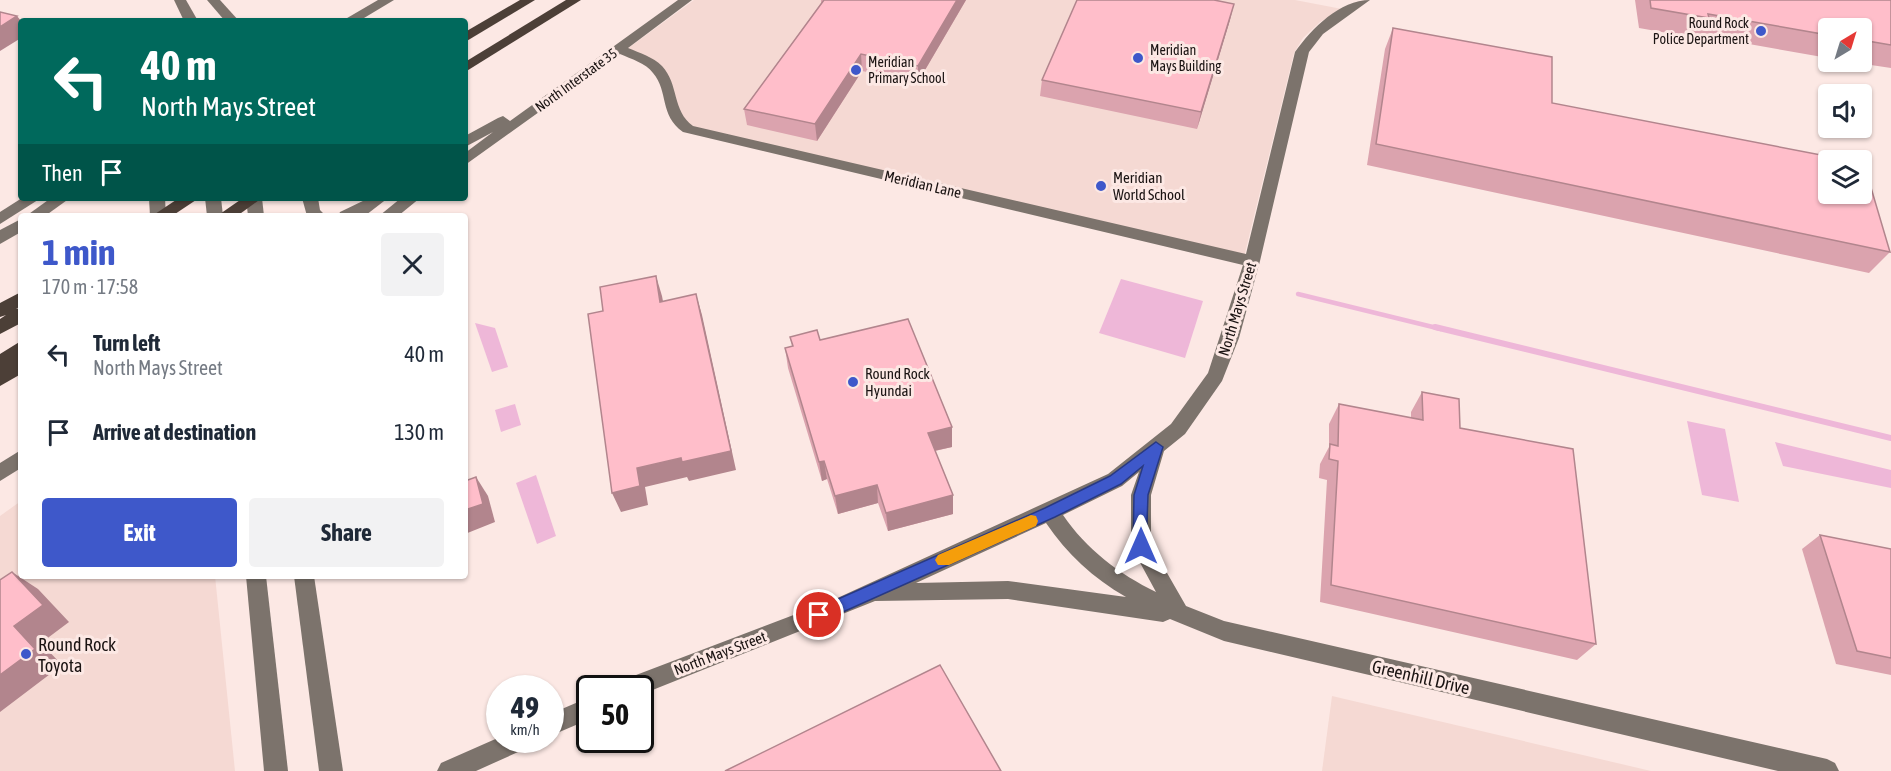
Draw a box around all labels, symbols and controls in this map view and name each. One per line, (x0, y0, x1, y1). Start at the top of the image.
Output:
place label: Round Rock Police Department (1653, 15, 1749, 47)
north arrow (1818, 18, 1872, 72)
map controls (1818, 18, 1872, 204)
marker: Round Rock Police Department (1754, 24, 1768, 38)
text: 40 m (141, 41, 216, 89)
icon: left (42, 42, 120, 120)
place label: Meridian Mays Building (1150, 42, 1221, 74)
street label: North Interstate 35 (532, 45, 620, 115)
marker: Meridian Mays Building (1131, 51, 1145, 65)
place label: Meridian Primary School (868, 54, 946, 86)
marker: Meridian Primary School (849, 63, 863, 77)
button: sound (1818, 84, 1872, 138)
text: North Mays Street (141, 91, 316, 122)
button: layers (1818, 150, 1872, 204)
icon: arrive (95, 156, 128, 189)
text: Then (42, 160, 83, 186)
street label: Meridian Lane (883, 167, 963, 201)
place label: Meridian World School (1113, 169, 1185, 203)
marker: Meridian World School (1094, 179, 1108, 193)
text: 1 min (42, 231, 116, 273)
button: close (381, 233, 444, 296)
street label: North Mays Street (1215, 260, 1259, 358)
text: 170 m · 17:58 (42, 275, 138, 298)
text: Turn left (93, 330, 160, 356)
icon: left (42, 338, 75, 371)
text: 40 m (404, 341, 444, 367)
text: North Mays Street (93, 356, 223, 379)
place label: Round Rock Hyundai (865, 365, 930, 399)
marker: Round Rock Hyundai (846, 375, 860, 389)
icon: arrive (42, 416, 75, 449)
text: Arrive at destination (93, 419, 256, 445)
text: 130 m (394, 419, 444, 445)
button: Exit (42, 498, 237, 567)
button: Share (249, 498, 444, 567)
position arrow (1109, 514, 1173, 578)
pin (793, 589, 844, 640)
icon: arrive (802, 598, 835, 631)
street label: North Mays Street (672, 628, 768, 678)
place label: Round Rock Toyota (38, 634, 116, 676)
marker: Round Rock Toyota (19, 647, 33, 661)
street label: Greenhill Drive (1370, 656, 1472, 698)
speed limit sign: 50 (576, 675, 654, 753)
text: 49 (511, 690, 539, 724)
text: km/h (510, 721, 540, 738)

